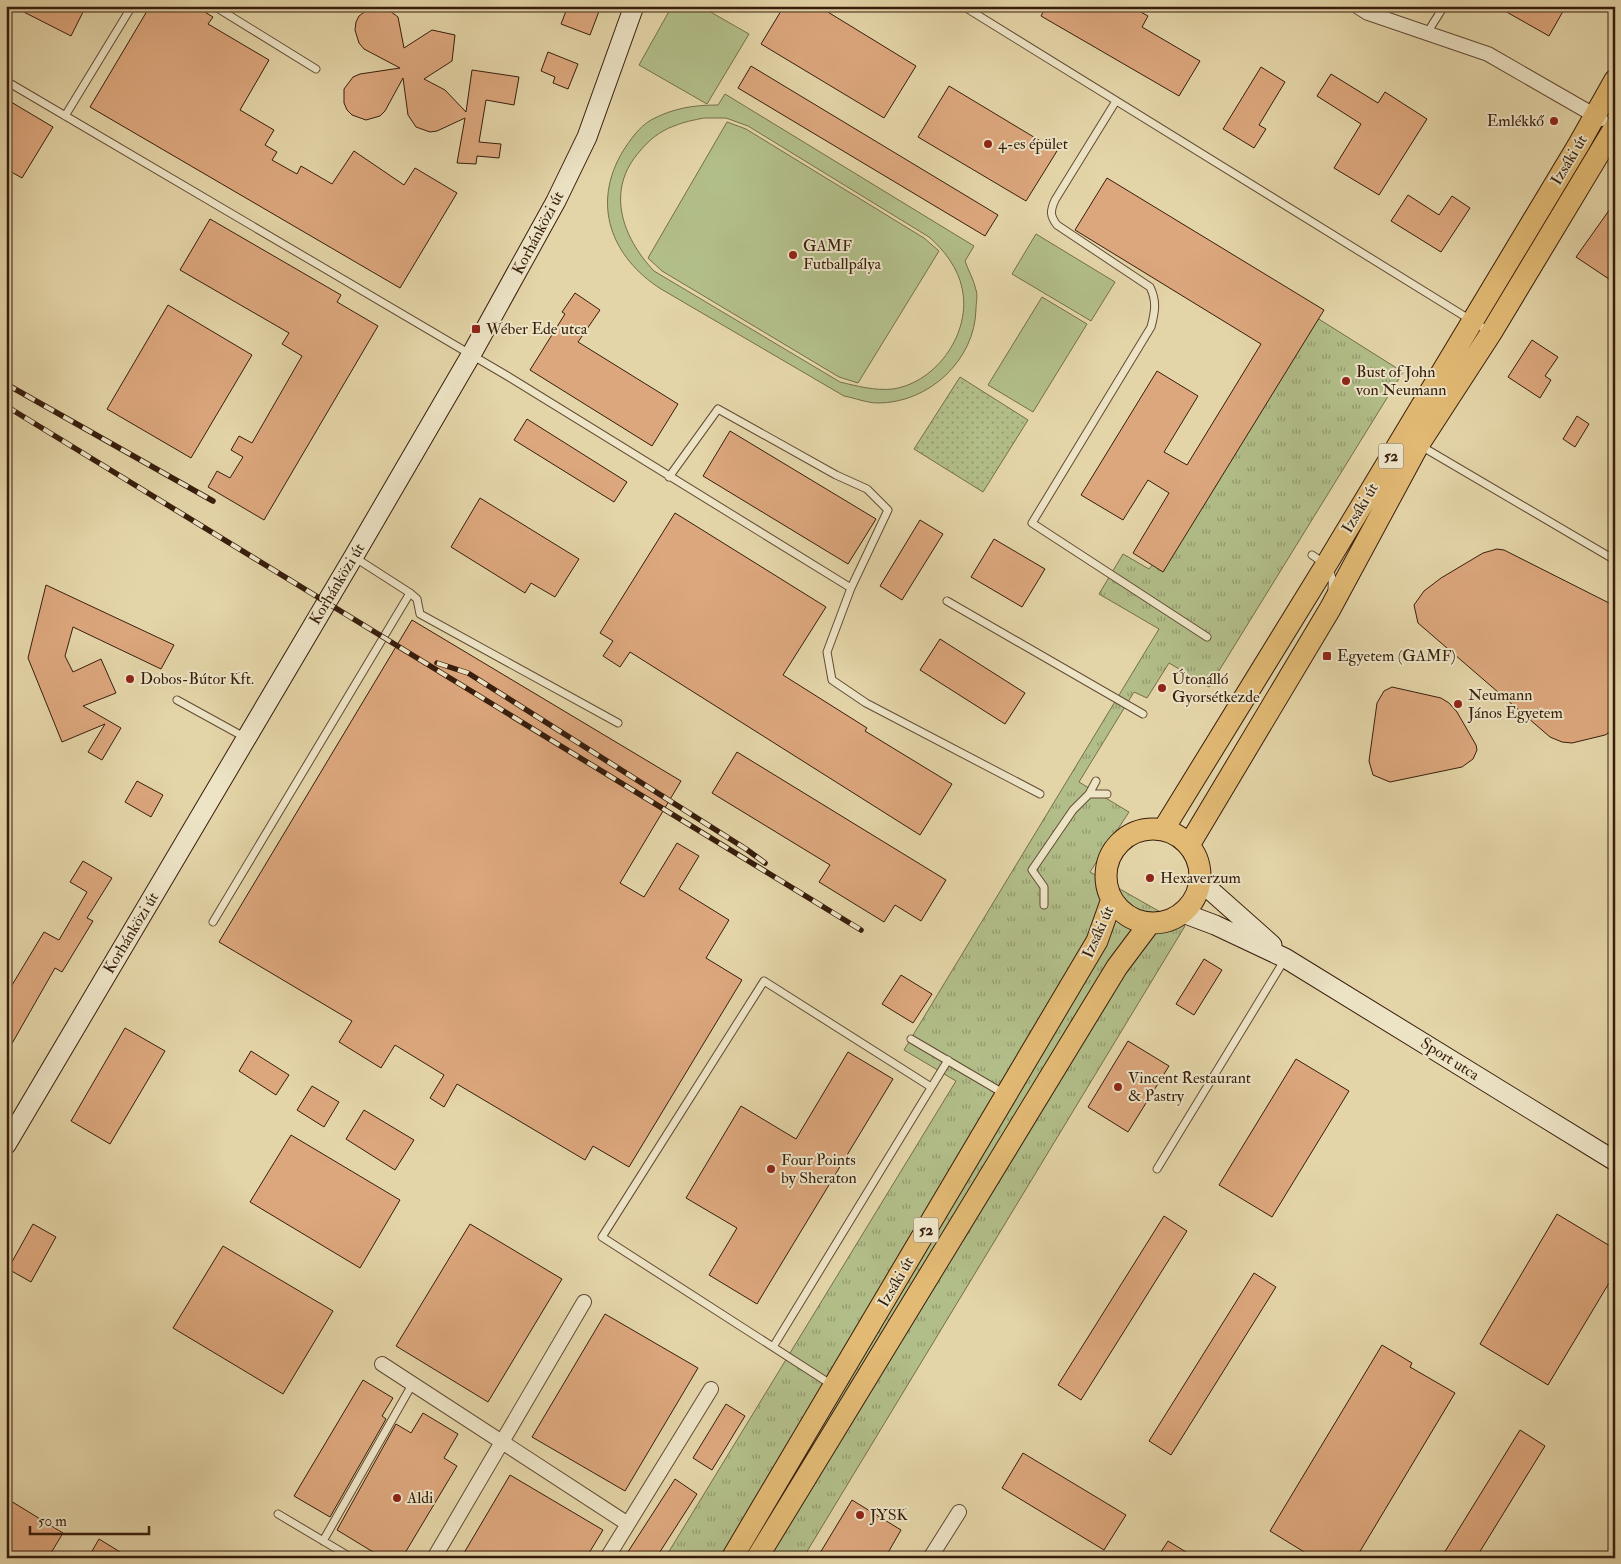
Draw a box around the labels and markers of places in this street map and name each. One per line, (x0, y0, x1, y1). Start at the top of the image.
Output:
place label: Emlékkő (1487, 111, 1544, 131)
marker: Emlékkő (1548, 115, 1560, 127)
place label: 4-es épület (998, 134, 1068, 155)
marker: 4-es épület (982, 138, 994, 150)
place label: GAMF Futballpálya (803, 236, 881, 275)
marker: GAMF Futballpálya (787, 249, 799, 261)
place label: Wéber Ede utca (485, 319, 588, 339)
marker: Wéber Ede utca (470, 323, 482, 335)
place label: Bust of John von Neumann (1355, 362, 1447, 400)
marker: Bust of John von Neumann (1340, 375, 1352, 387)
place label: Egyetem (GAMF) (1337, 646, 1456, 666)
marker: Egyetem (GAMF) (1321, 650, 1333, 662)
place label: Útonálló Gyorsétkezde (1172, 668, 1260, 707)
place label: Dobos-Bútor Kft. (140, 669, 254, 689)
marker: Dobos-Bútor Kft. (124, 673, 136, 685)
marker: Útonálló Gyorsétkezde (1156, 682, 1168, 694)
place label: Neumann János Egyetem (1467, 685, 1564, 724)
marker: Neumann János Egyetem (1452, 698, 1464, 710)
place label: Hexaverzum (1160, 868, 1241, 888)
marker: Hexaverzum (1144, 872, 1156, 884)
place label: Vincent Restaurant & Pastry (1128, 1068, 1251, 1106)
marker: Vincent Restaurant & Pastry (1112, 1081, 1124, 1093)
place label: Four Points by Sheraton (781, 1150, 857, 1188)
marker: Four Points by Sheraton (765, 1163, 777, 1175)
place label: Aldi (406, 1488, 433, 1508)
marker: Aldi (391, 1492, 403, 1504)
place label: JYSK (869, 1505, 909, 1526)
marker: JYSK (854, 1509, 866, 1521)

